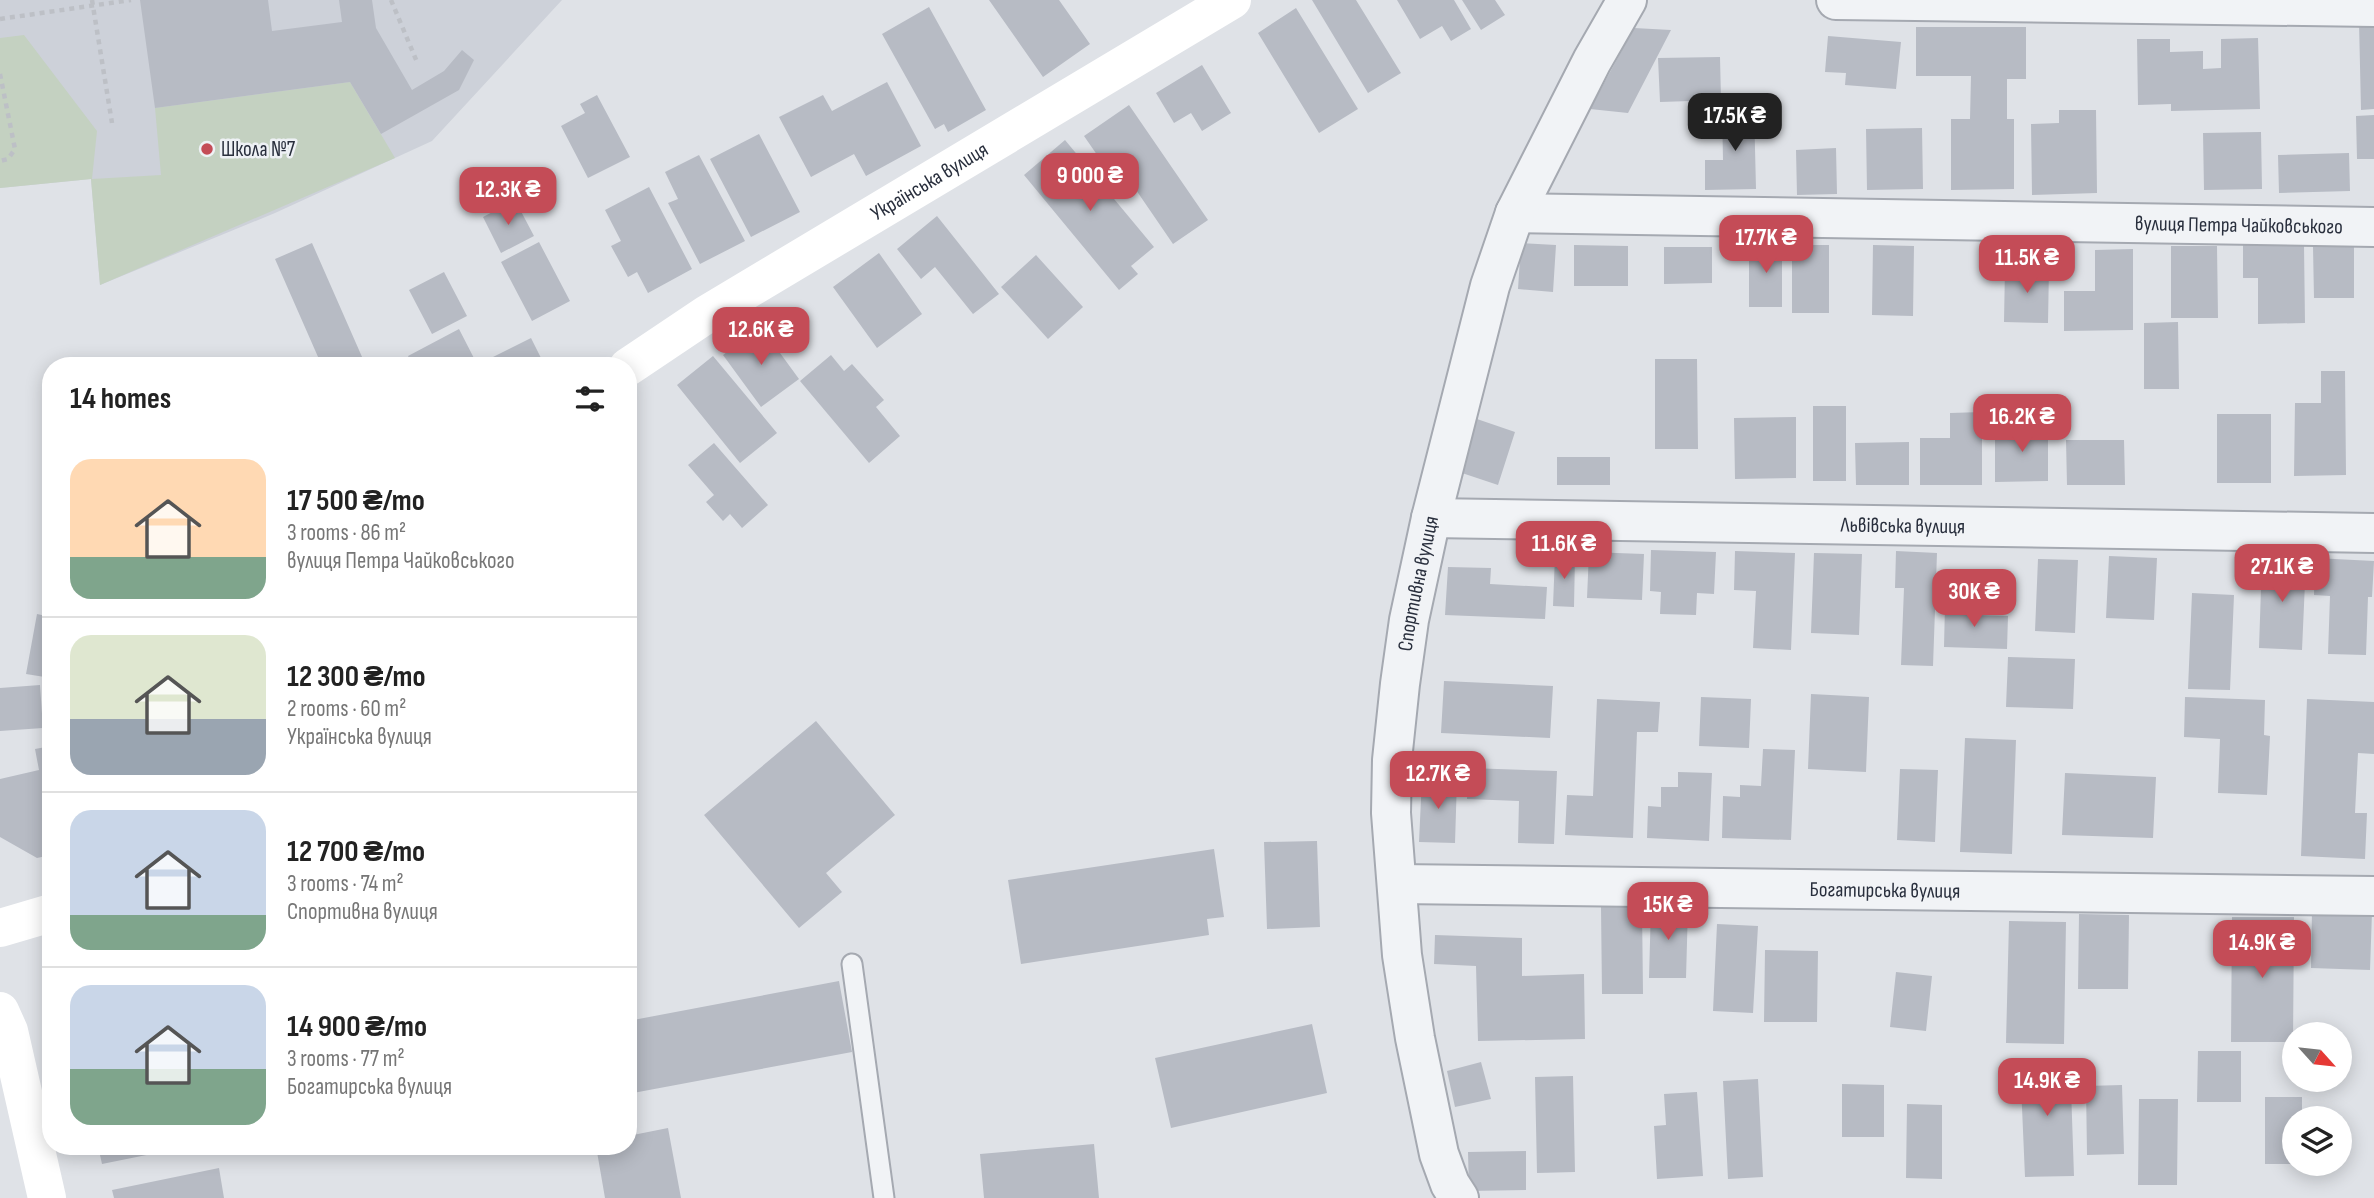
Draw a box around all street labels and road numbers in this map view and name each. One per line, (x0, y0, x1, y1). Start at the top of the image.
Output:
street label: Українська вулиця (866, 137, 993, 226)
street label: вулиця Петра Чайковського (2135, 211, 2343, 239)
street label: Львівська вулиця (1839, 513, 1965, 539)
street label: Спортивна вулиця (1393, 514, 1444, 653)
street label: Богатирська вулиця (1809, 877, 1960, 904)

